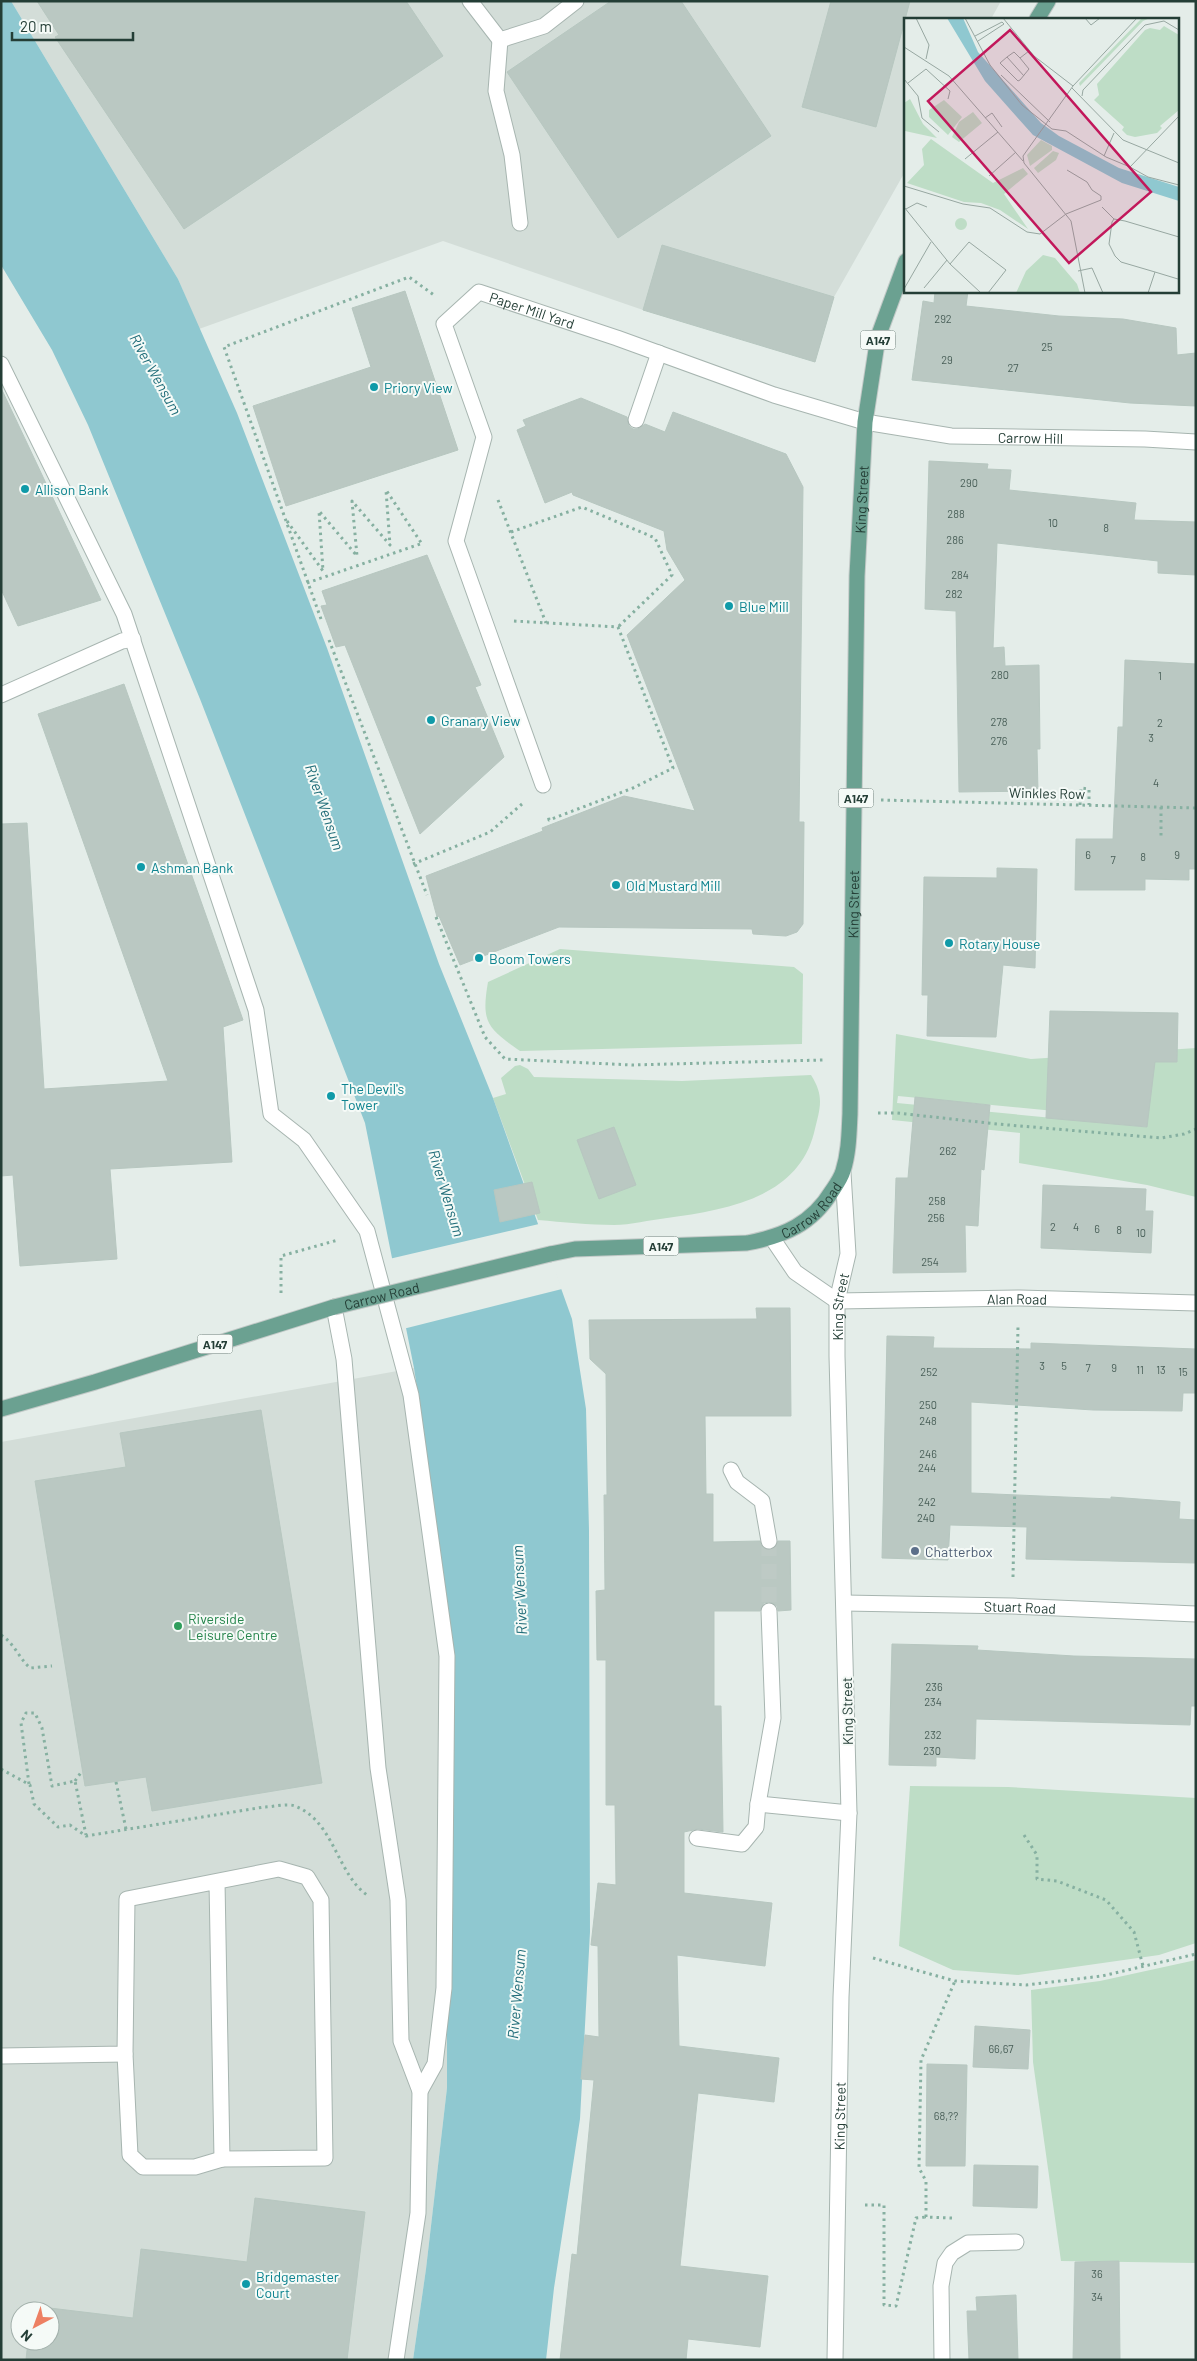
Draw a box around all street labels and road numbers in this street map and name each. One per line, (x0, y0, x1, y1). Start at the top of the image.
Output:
street label: Paper Mill Yard (487, 288, 577, 332)
road number: A147 (860, 330, 896, 350)
street label: Carrow Hill (998, 428, 1063, 446)
street label: King Street (851, 465, 871, 534)
street label: Winkles Row (1009, 784, 1085, 802)
road number: A147 (838, 788, 874, 808)
street label: King Street (844, 870, 862, 938)
street label: Carrow Road (778, 1178, 844, 1241)
road number: A147 (644, 1236, 678, 1256)
street label: King Street (828, 1271, 852, 1341)
street label: Carrow Road (342, 1278, 421, 1313)
street label: Alan Road (987, 1289, 1047, 1307)
road number: A147 (198, 1335, 232, 1354)
street label: Stuart Road (984, 1597, 1056, 1616)
street label: King Street (838, 1677, 856, 1745)
street label: King Street (830, 2082, 848, 2150)

